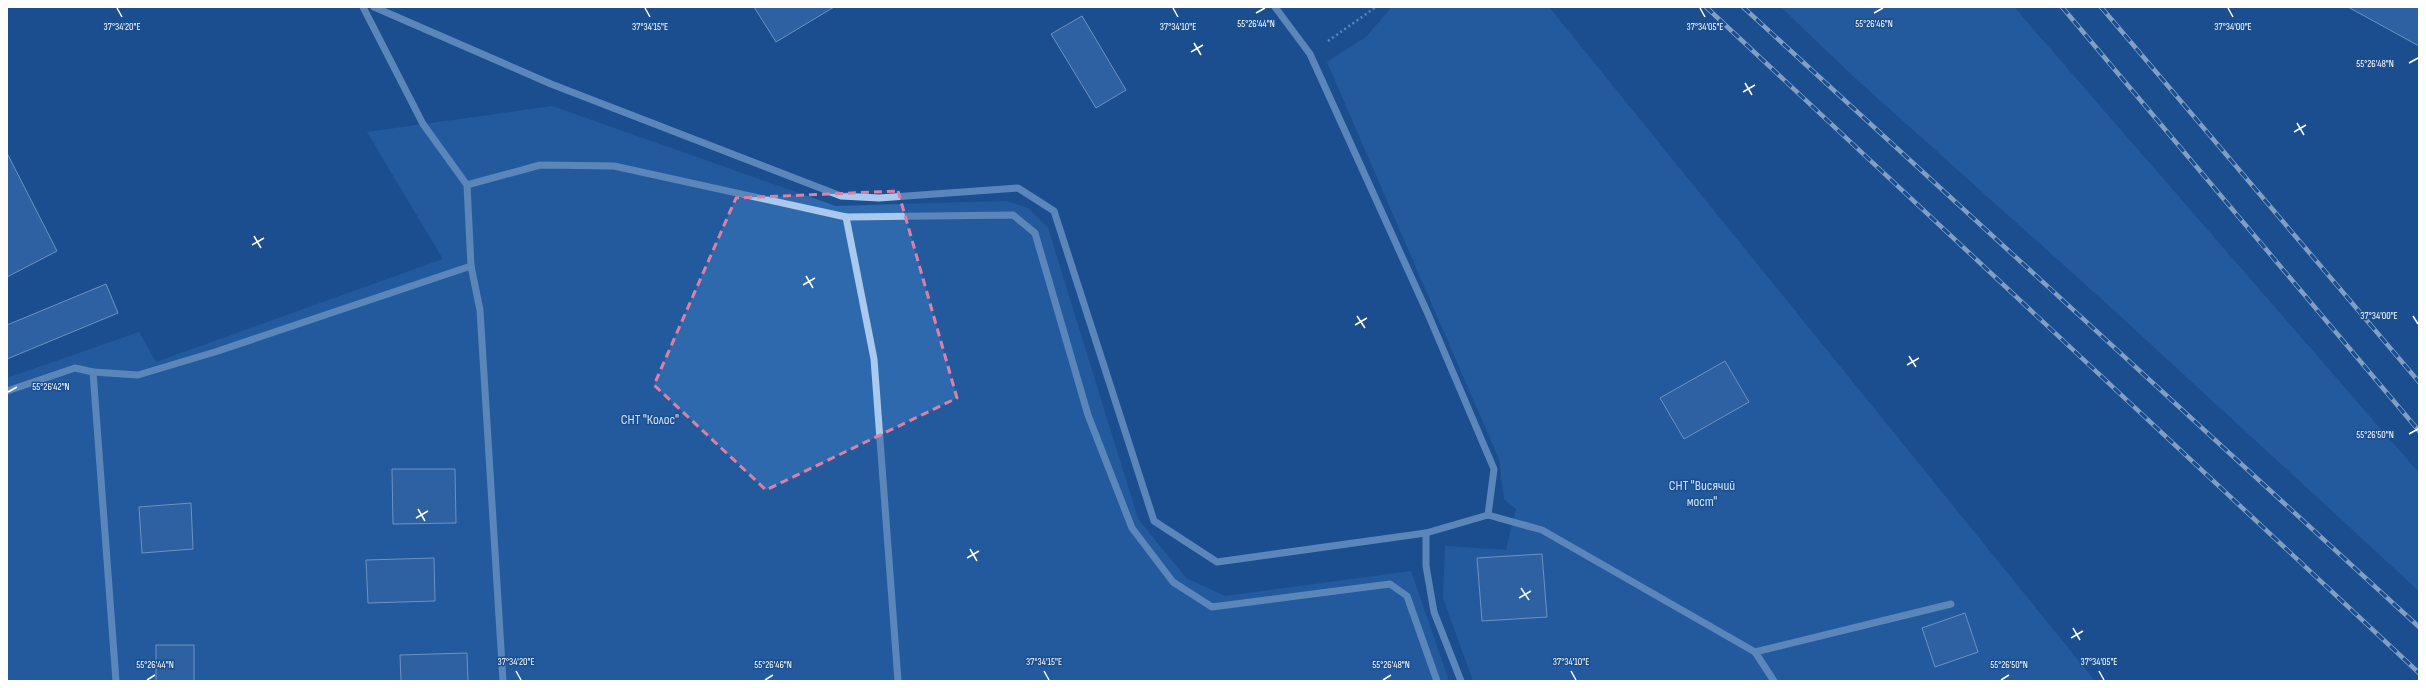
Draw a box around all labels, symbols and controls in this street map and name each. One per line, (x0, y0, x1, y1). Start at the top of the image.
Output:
text: 55°26'44"N (1237, 18, 1275, 30)
text: 55°26'46"N (1855, 18, 1893, 30)
text: 37°34'20"E (103, 21, 141, 33)
text: 37°34'15"E (632, 21, 668, 33)
text: 37°34'10"E (1160, 21, 1196, 33)
text: 37°34'05"E (1686, 21, 1724, 33)
text: 37°34'00"E (2214, 21, 2252, 33)
text: 55°26'48"N (2356, 58, 2394, 70)
text: 37°34'00"E (2360, 310, 2398, 322)
text: 55°26'42"N (32, 381, 70, 393)
park label: СНТ "Колос" (621, 411, 679, 428)
text: 55°26'50"N (2356, 429, 2394, 441)
park label: СНТ "Висячий мост" (1669, 477, 1735, 510)
text: 37°34'20"E (497, 656, 535, 668)
text: 37°34'15"E (1026, 656, 1062, 668)
text: 37°34'10"E (1553, 656, 1589, 668)
text: 37°34'05"E (2080, 656, 2118, 668)
text: 55°26'44"N (136, 659, 174, 671)
text: 55°26'46"N (754, 659, 792, 671)
text: 55°26'48"N (1372, 659, 1410, 671)
text: 55°26'50"N (1990, 659, 2028, 671)

